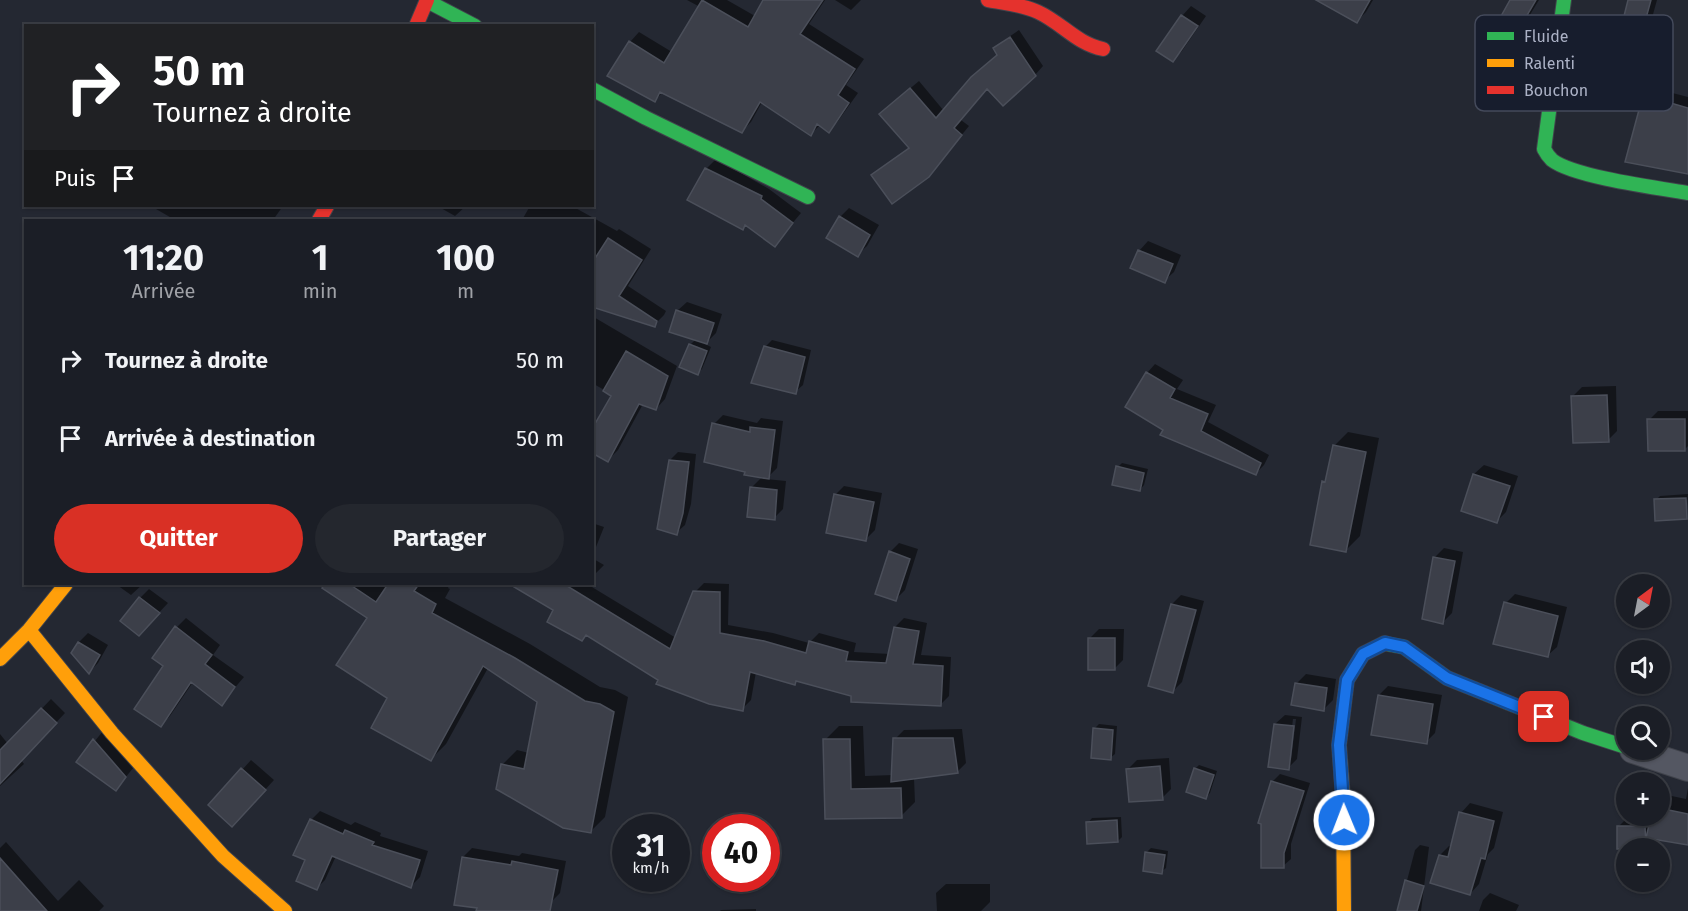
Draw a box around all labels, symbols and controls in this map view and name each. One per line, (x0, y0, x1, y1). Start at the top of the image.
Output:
legend (1475, 15, 1673, 111)
text: Fluide (1524, 27, 1569, 46)
text: 50 m (153, 46, 246, 96)
icon: right (54, 48, 132, 126)
text: Ralenti (1524, 54, 1575, 73)
text: Bouchon (1524, 81, 1588, 100)
text: Tournez à droite (153, 97, 352, 129)
icon: arrive (107, 162, 140, 195)
text: Puis (54, 165, 95, 192)
text: 11:20 (123, 236, 204, 280)
text: 1 (312, 236, 328, 280)
text: 100 (436, 236, 495, 280)
text: Arrivée (131, 279, 195, 303)
text: min (303, 279, 337, 303)
text: m (457, 279, 474, 303)
icon: right (54, 344, 87, 377)
text: Tournez à droite (105, 347, 268, 374)
text: 50 m (516, 347, 564, 374)
icon: arrive (54, 422, 87, 455)
text: Arrivée à destination (105, 425, 315, 452)
text: 50 m (516, 425, 564, 452)
button: Quitter (54, 504, 303, 573)
button: Partager (315, 504, 564, 573)
north arrow (1616, 574, 1670, 628)
map controls (1616, 574, 1670, 892)
button: sound (1616, 640, 1670, 694)
pin (1518, 691, 1569, 742)
icon: arrive (1527, 700, 1560, 733)
button: search (1616, 706, 1670, 760)
button: + (1616, 772, 1670, 826)
position arrow (1312, 788, 1376, 852)
speed limit sign: 40 (702, 814, 780, 892)
text: 31 (637, 828, 665, 864)
button: − (1616, 838, 1670, 892)
text: km/h (632, 859, 670, 877)

